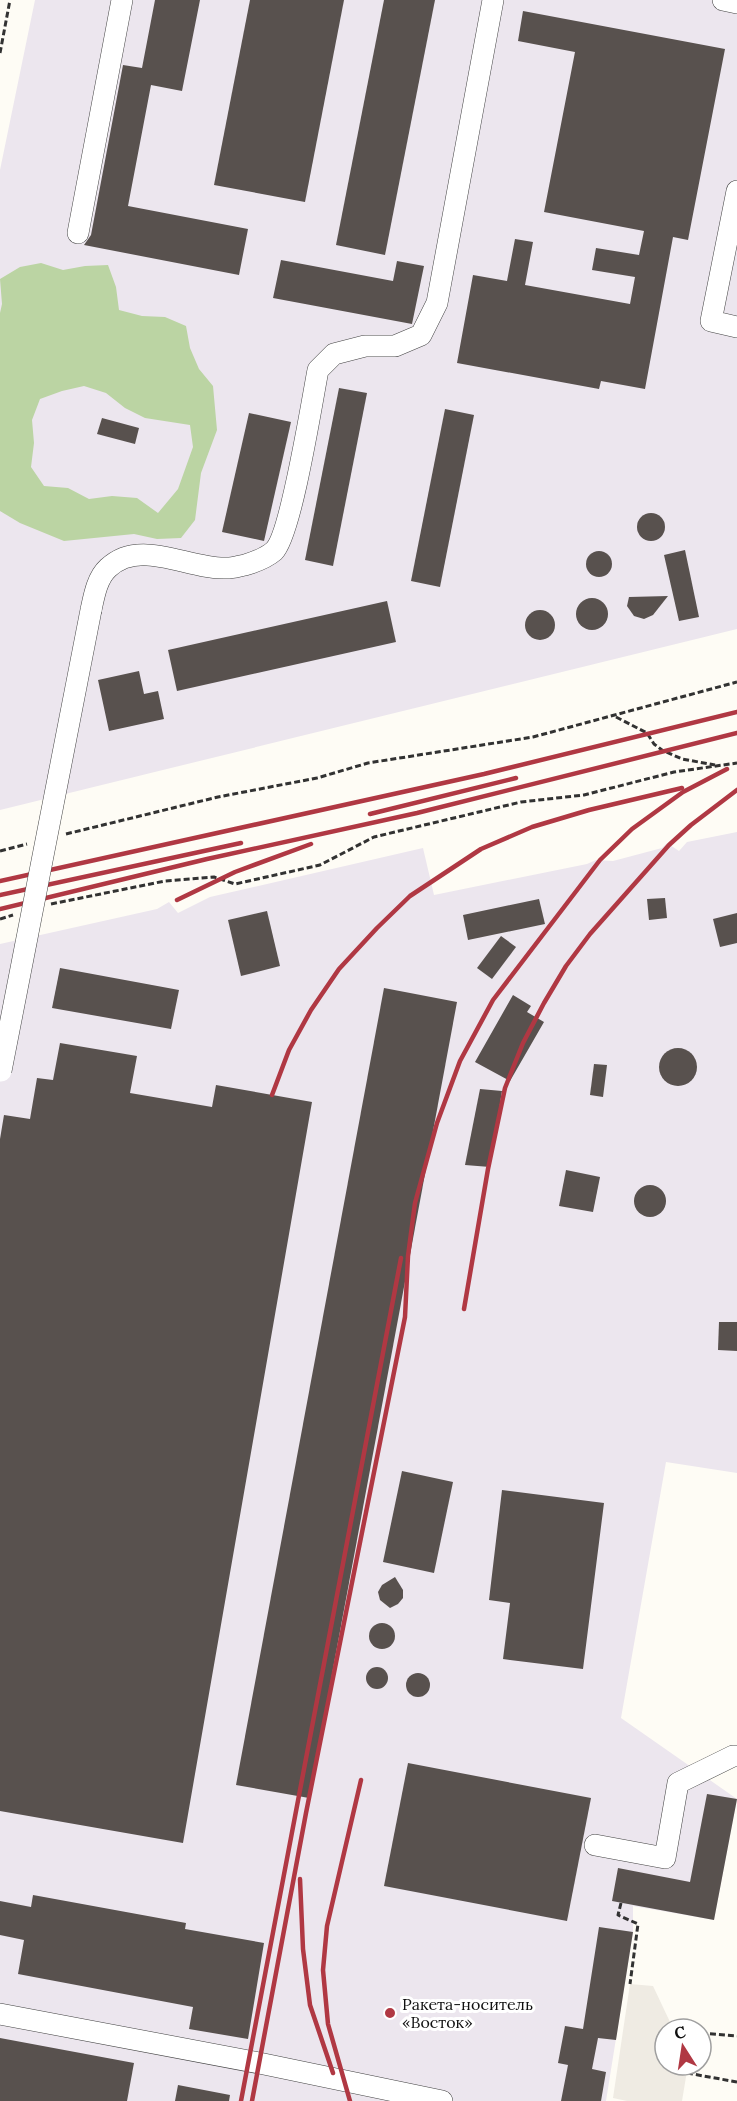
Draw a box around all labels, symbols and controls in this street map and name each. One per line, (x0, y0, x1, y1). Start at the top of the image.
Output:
place label: Ракета-носитель «Восток» (402, 1994, 533, 2032)
marker: Ракета-носитель «Восток» (383, 2006, 397, 2020)
north arrow (653, 2017, 713, 2077)
text: С (672, 2021, 687, 2043)

